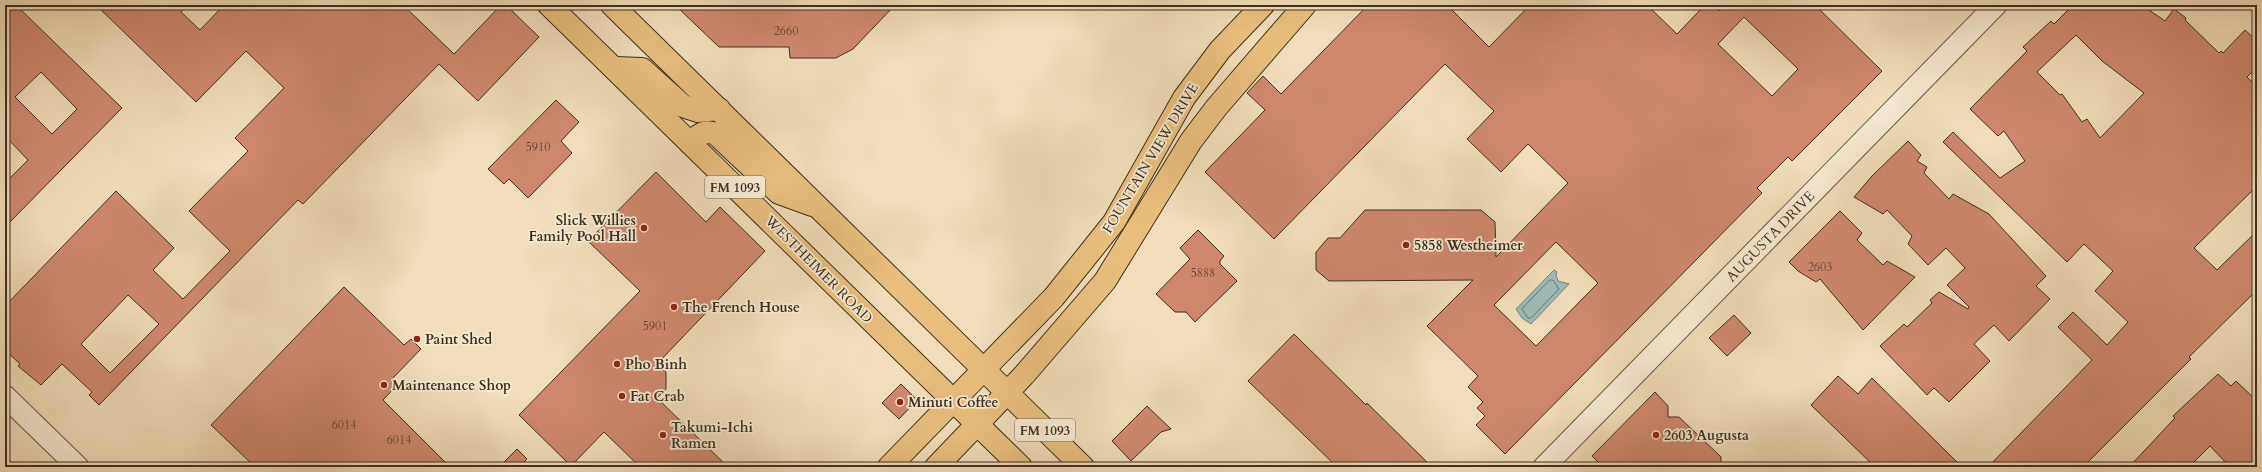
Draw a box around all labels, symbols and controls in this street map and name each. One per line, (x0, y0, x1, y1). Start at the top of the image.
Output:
house number: 2660 (774, 23, 798, 39)
street label: FOUNTAIN VIEW DRIVE (1098, 79, 1203, 237)
house number: 5910 (526, 139, 550, 155)
road number: FM 1093 (705, 176, 765, 198)
street label: AUGUSTA DRIVE (1722, 186, 1819, 286)
place label: Slick Willies Family Pool Hall (529, 211, 636, 246)
street label: WESTHEIMER ROAD (760, 211, 877, 327)
marker: Slick Willies Family Pool Hall (639, 223, 649, 233)
place label: 5858 Westheimer (1414, 236, 1523, 255)
marker: 5858 Westheimer (1401, 240, 1411, 250)
house number: 2603 (1808, 259, 1832, 275)
house number: 5888 (1191, 265, 1215, 281)
place label: The French House (682, 298, 800, 317)
marker: The French House (669, 302, 679, 312)
house number: 5901 (643, 318, 667, 334)
place label: Paint Shed (425, 330, 492, 349)
marker: Paint Shed (412, 334, 422, 344)
place label: Pho Binh (625, 355, 687, 374)
marker: Pho Binh (612, 359, 622, 369)
place label: Maintenance Shop (392, 376, 511, 395)
marker: Maintenance Shop (379, 380, 389, 390)
place label: Fat Crab (630, 387, 685, 406)
marker: Fat Crab (617, 391, 627, 401)
place label: Minuti Coffee (908, 393, 998, 412)
marker: Minuti Coffee (895, 397, 905, 407)
house number: 6014 (332, 417, 356, 433)
place label: Takumi-Ichi Ramen (671, 418, 753, 453)
road number: FM 1093 (1015, 419, 1075, 441)
place label: 2603 Augusta (1664, 426, 1749, 445)
marker: Takumi-Ichi Ramen (658, 430, 668, 440)
marker: 2603 Augusta (1651, 430, 1661, 440)
house number: 6014 (387, 432, 411, 448)

